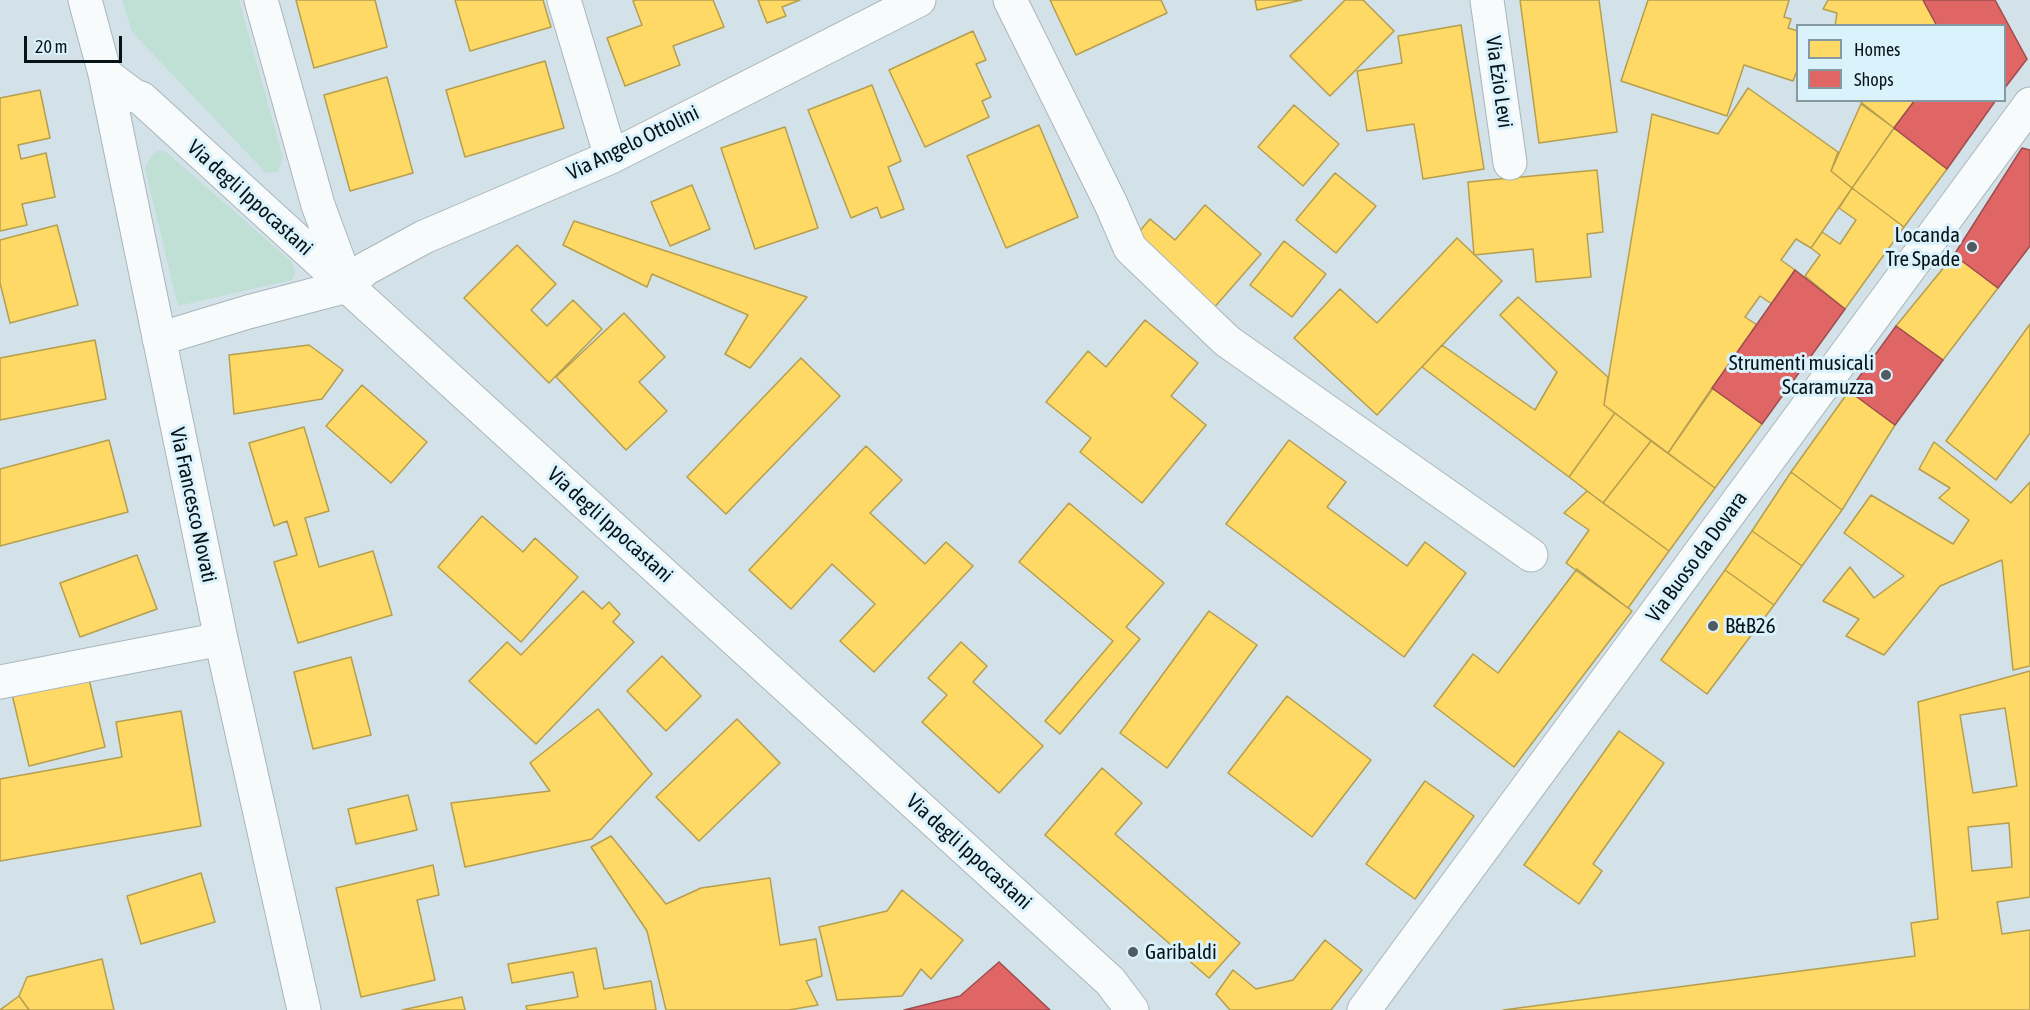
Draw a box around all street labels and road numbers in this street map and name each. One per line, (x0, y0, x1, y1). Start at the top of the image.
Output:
street label: Via Ezio Levi (1480, 34, 1518, 130)
street label: Via Angelo Ottolini (563, 100, 703, 186)
street label: Via degli Ippocastani (182, 135, 318, 261)
street label: Via Francesco Novati (164, 425, 222, 585)
street label: Via degli Ippocastani (542, 462, 678, 588)
street label: Via Buoso da Dovara (1641, 487, 1753, 627)
street label: Via degli Ippocastani (901, 789, 1037, 915)

